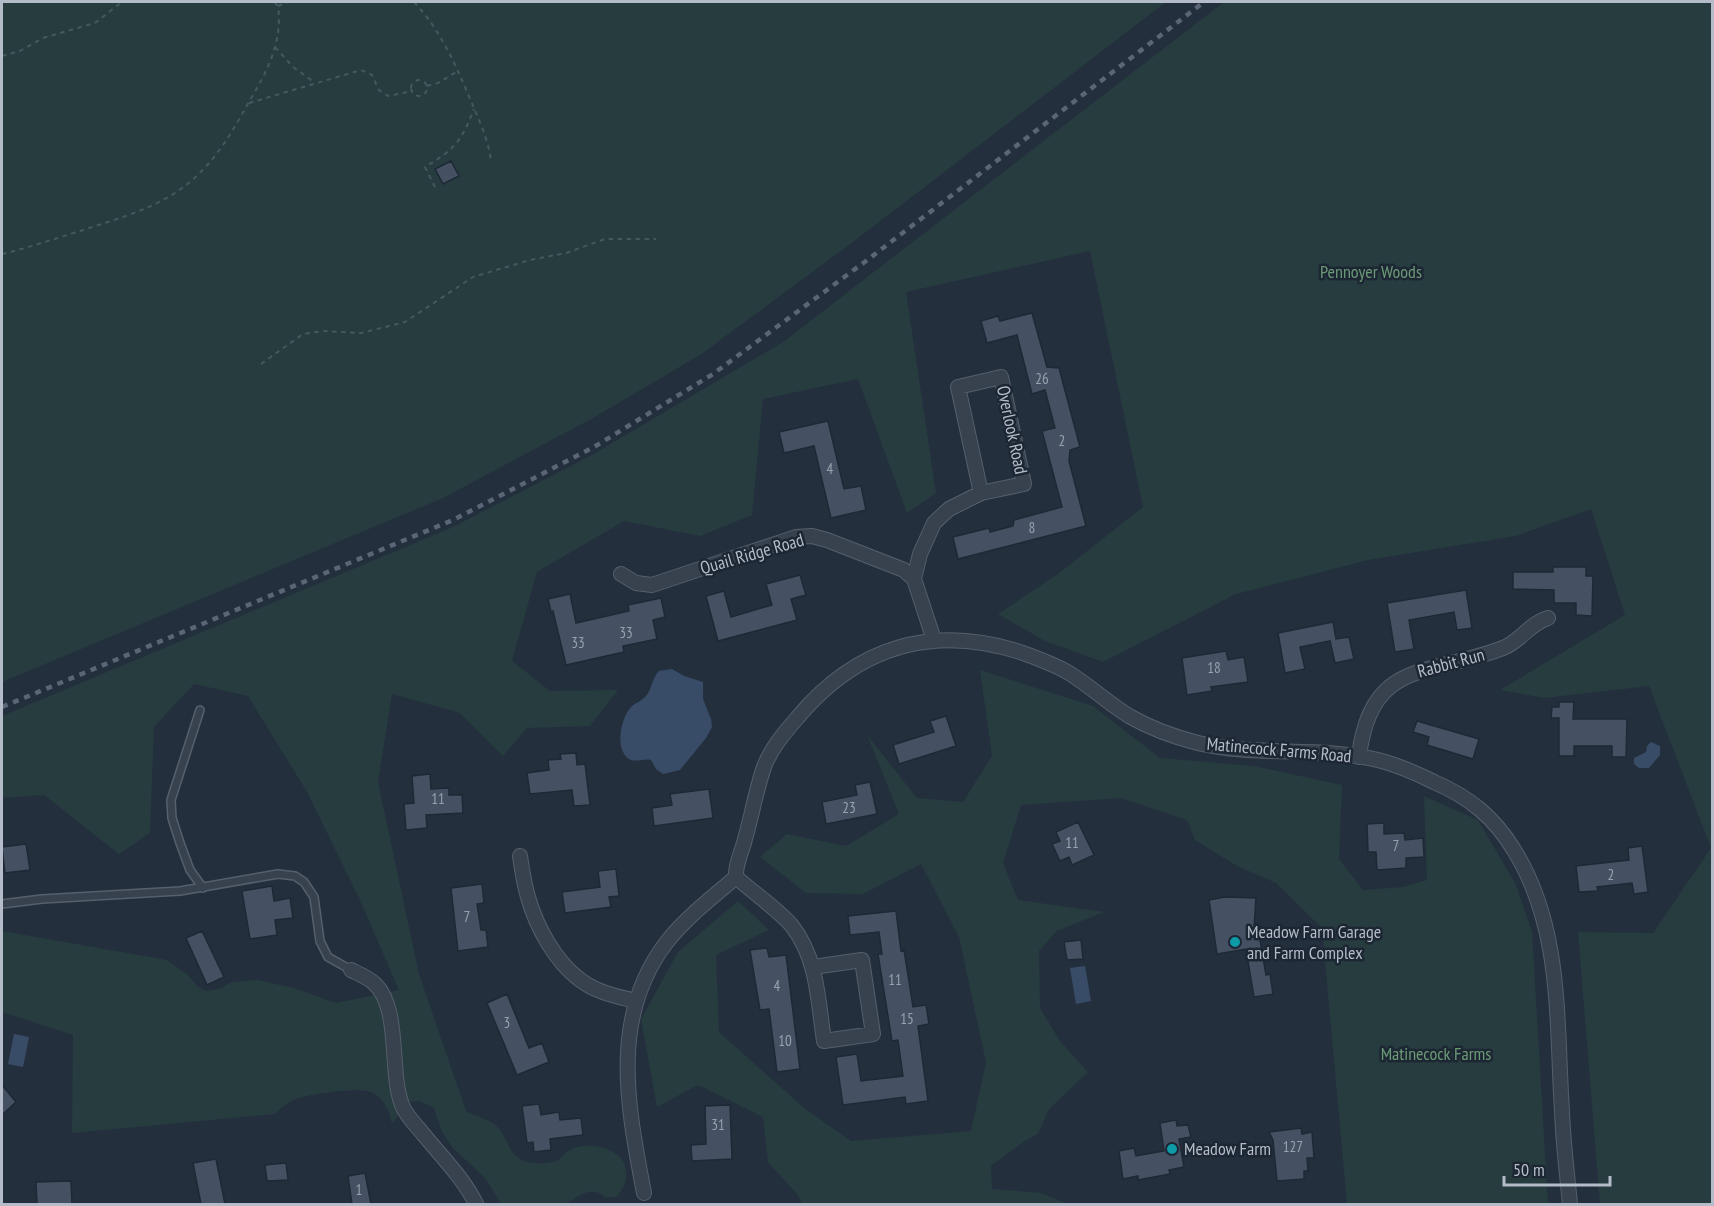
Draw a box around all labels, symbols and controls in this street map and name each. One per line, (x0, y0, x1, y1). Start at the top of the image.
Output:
park label: Pennoyer Woods (1320, 260, 1422, 283)
house number: 26 (1035, 369, 1049, 388)
street label: Overlook Road (992, 384, 1033, 476)
house number: 2 (1059, 431, 1065, 450)
house number: 4 (827, 459, 834, 478)
house number: 8 (1029, 518, 1035, 537)
street label: Quail Ridge Road (697, 528, 806, 579)
house number: 33 (619, 623, 633, 642)
house number: 33 (571, 633, 585, 652)
street label: Rabbit Run (1415, 643, 1487, 682)
house number: 18 (1207, 658, 1221, 677)
street label: Matinecock Farms Road (1206, 732, 1352, 767)
house number: 11 (431, 789, 445, 808)
house number: 23 (842, 798, 856, 817)
house number: 11 (1065, 833, 1079, 852)
house number: 7 (1393, 836, 1399, 855)
house number: 2 (1608, 865, 1614, 884)
house number: 7 (464, 907, 470, 926)
place label: Meadow Farm Garage and Farm Complex (1247, 920, 1381, 964)
marker: Meadow Farm Garage and Farm Complex (1228, 935, 1242, 949)
house number: 11 (888, 970, 902, 989)
house number: 4 (774, 976, 781, 995)
house number: 15 (900, 1009, 914, 1028)
house number: 3 (504, 1013, 510, 1032)
house number: 10 (778, 1031, 792, 1050)
park label: Matinecock Farms (1381, 1042, 1491, 1065)
house number: 31 (711, 1115, 725, 1134)
place label: Meadow Farm (1184, 1137, 1271, 1160)
house number: 127 (1283, 1137, 1303, 1156)
marker: Meadow Farm (1165, 1142, 1179, 1156)
scale bar (1504, 1149, 1610, 1187)
text: 50 m (1513, 1158, 1545, 1181)
house number: 1 (356, 1180, 362, 1199)

